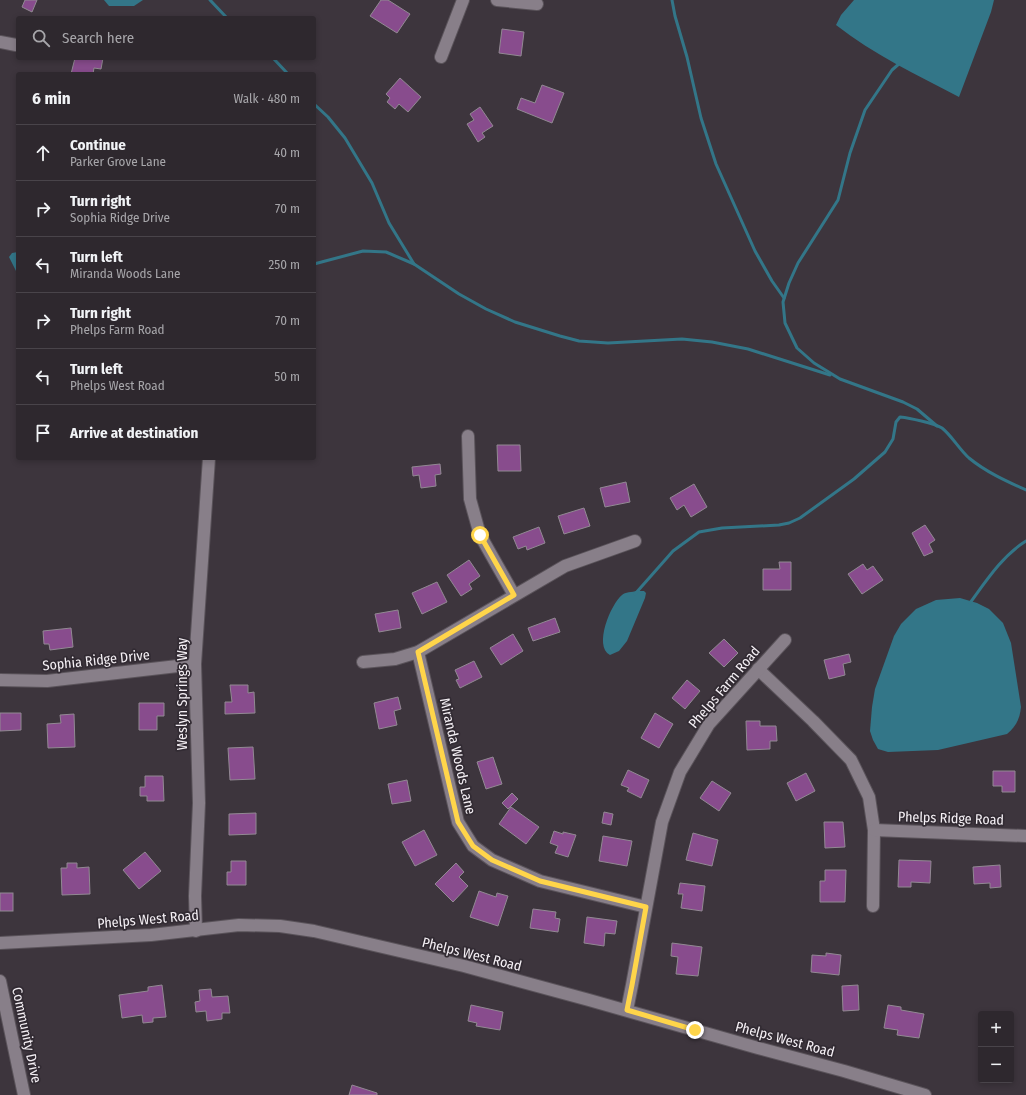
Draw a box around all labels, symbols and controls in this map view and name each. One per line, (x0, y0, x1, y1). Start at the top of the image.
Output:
search box (16, 16, 316, 60)
icon: search (30, 27, 52, 49)
text: Search here (62, 29, 134, 47)
text: 6 min (32, 88, 71, 109)
text: Walk · 480 m (233, 91, 300, 106)
text: Continue (70, 136, 126, 154)
icon: ahead (32, 142, 54, 164)
text: 40 m (274, 145, 300, 160)
text: Parker Grove Lane (70, 154, 166, 169)
text: Turn right (70, 192, 131, 210)
icon: right (32, 198, 54, 220)
text: 70 m (275, 201, 300, 216)
text: Sophia Ridge Drive (70, 210, 170, 225)
text: Turn left (70, 248, 123, 266)
icon: left (32, 254, 54, 276)
text: 250 m (268, 257, 300, 272)
text: Miranda Woods Lane (70, 266, 180, 281)
text: Turn right (70, 304, 131, 322)
icon: right (32, 310, 54, 332)
text: 70 m (275, 313, 300, 328)
text: Phelps Farm Road (70, 322, 165, 337)
text: Turn left (70, 360, 123, 378)
icon: left (32, 366, 54, 388)
text: 50 m (274, 369, 300, 384)
text: Phelps West Road (70, 378, 165, 393)
icon: arrive (32, 422, 54, 444)
text: Arrive at destination (70, 424, 198, 442)
route start (471, 526, 489, 544)
street label: Weslyn Springs Way (174, 637, 191, 750)
street label: Phelps Farm Road (685, 643, 764, 732)
street label: Sophia Ridge Drive (42, 646, 151, 675)
street label: Miranda Woods Lane (436, 696, 479, 816)
street label: Phelps Ridge Road (898, 808, 1004, 829)
street label: Phelps West Road (97, 907, 200, 932)
street label: Phelps West Road (420, 934, 523, 975)
street label: Community Drive (8, 986, 45, 1085)
map controls (978, 1011, 1014, 1083)
button: + (978, 1011, 1014, 1047)
street label: Phelps West Road (733, 1018, 836, 1061)
route end (686, 1021, 704, 1039)
button: − (978, 1047, 1014, 1083)

